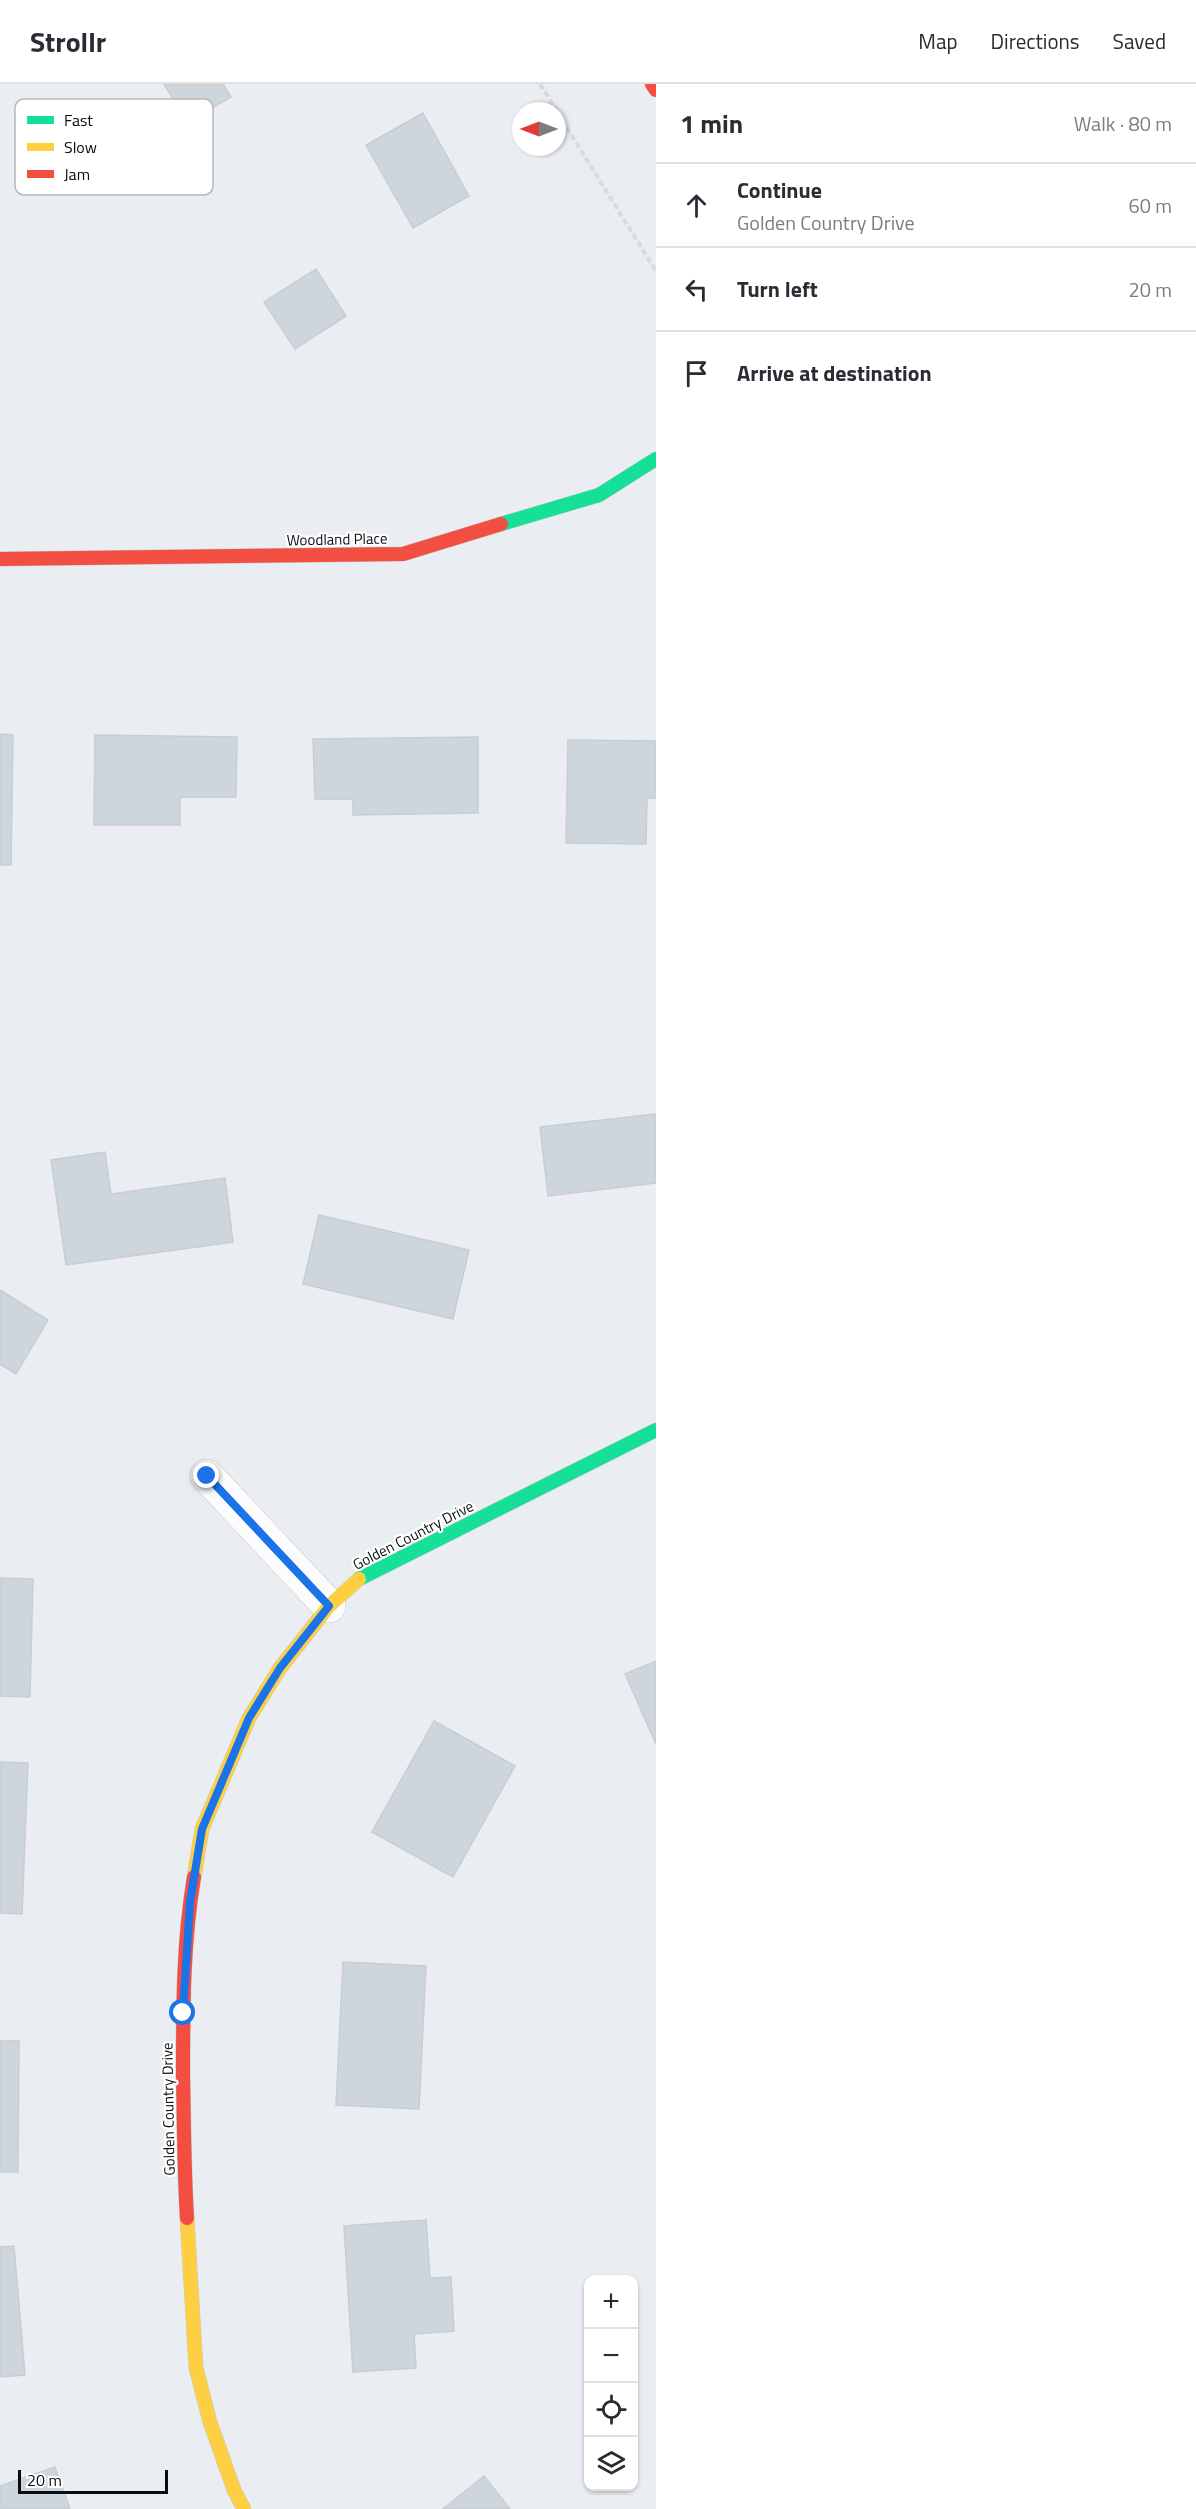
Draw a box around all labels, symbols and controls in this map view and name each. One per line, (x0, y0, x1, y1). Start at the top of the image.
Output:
text: Strollr (30, 20, 106, 63)
text: Map (918, 25, 958, 57)
text: Directions (991, 25, 1080, 57)
text: Saved (1113, 25, 1166, 57)
legend (15, 99, 213, 195)
north arrow (512, 102, 566, 156)
text: 1 min (680, 104, 743, 143)
text: Fast (64, 108, 93, 132)
text: Walk · 80 m (1074, 108, 1172, 139)
text: Slow (64, 135, 97, 159)
text: Jam (64, 162, 90, 186)
text: Continue (737, 173, 822, 207)
icon: ahead (680, 189, 713, 222)
text: 60 m (1128, 190, 1172, 221)
text: Golden Country Drive (737, 207, 915, 238)
text: Turn left (737, 272, 818, 306)
icon: left (680, 273, 713, 306)
text: 20 m (1128, 274, 1172, 305)
text: Arrive at destination (737, 356, 932, 390)
icon: arrive (680, 357, 713, 390)
street label: Woodland Place (286, 527, 388, 551)
route end (193, 1462, 219, 1488)
street label: Golden Country Drive (348, 1495, 478, 1575)
route start (169, 1999, 195, 2025)
street label: Golden Country Drive (155, 2042, 181, 2176)
map controls (584, 2275, 638, 2491)
button: + (584, 2275, 638, 2329)
button: − (584, 2329, 638, 2383)
button: locate (584, 2383, 638, 2437)
button: layers (584, 2437, 638, 2491)
scale bar (18, 2467, 168, 2494)
text: 20 m (27, 2468, 62, 2492)

